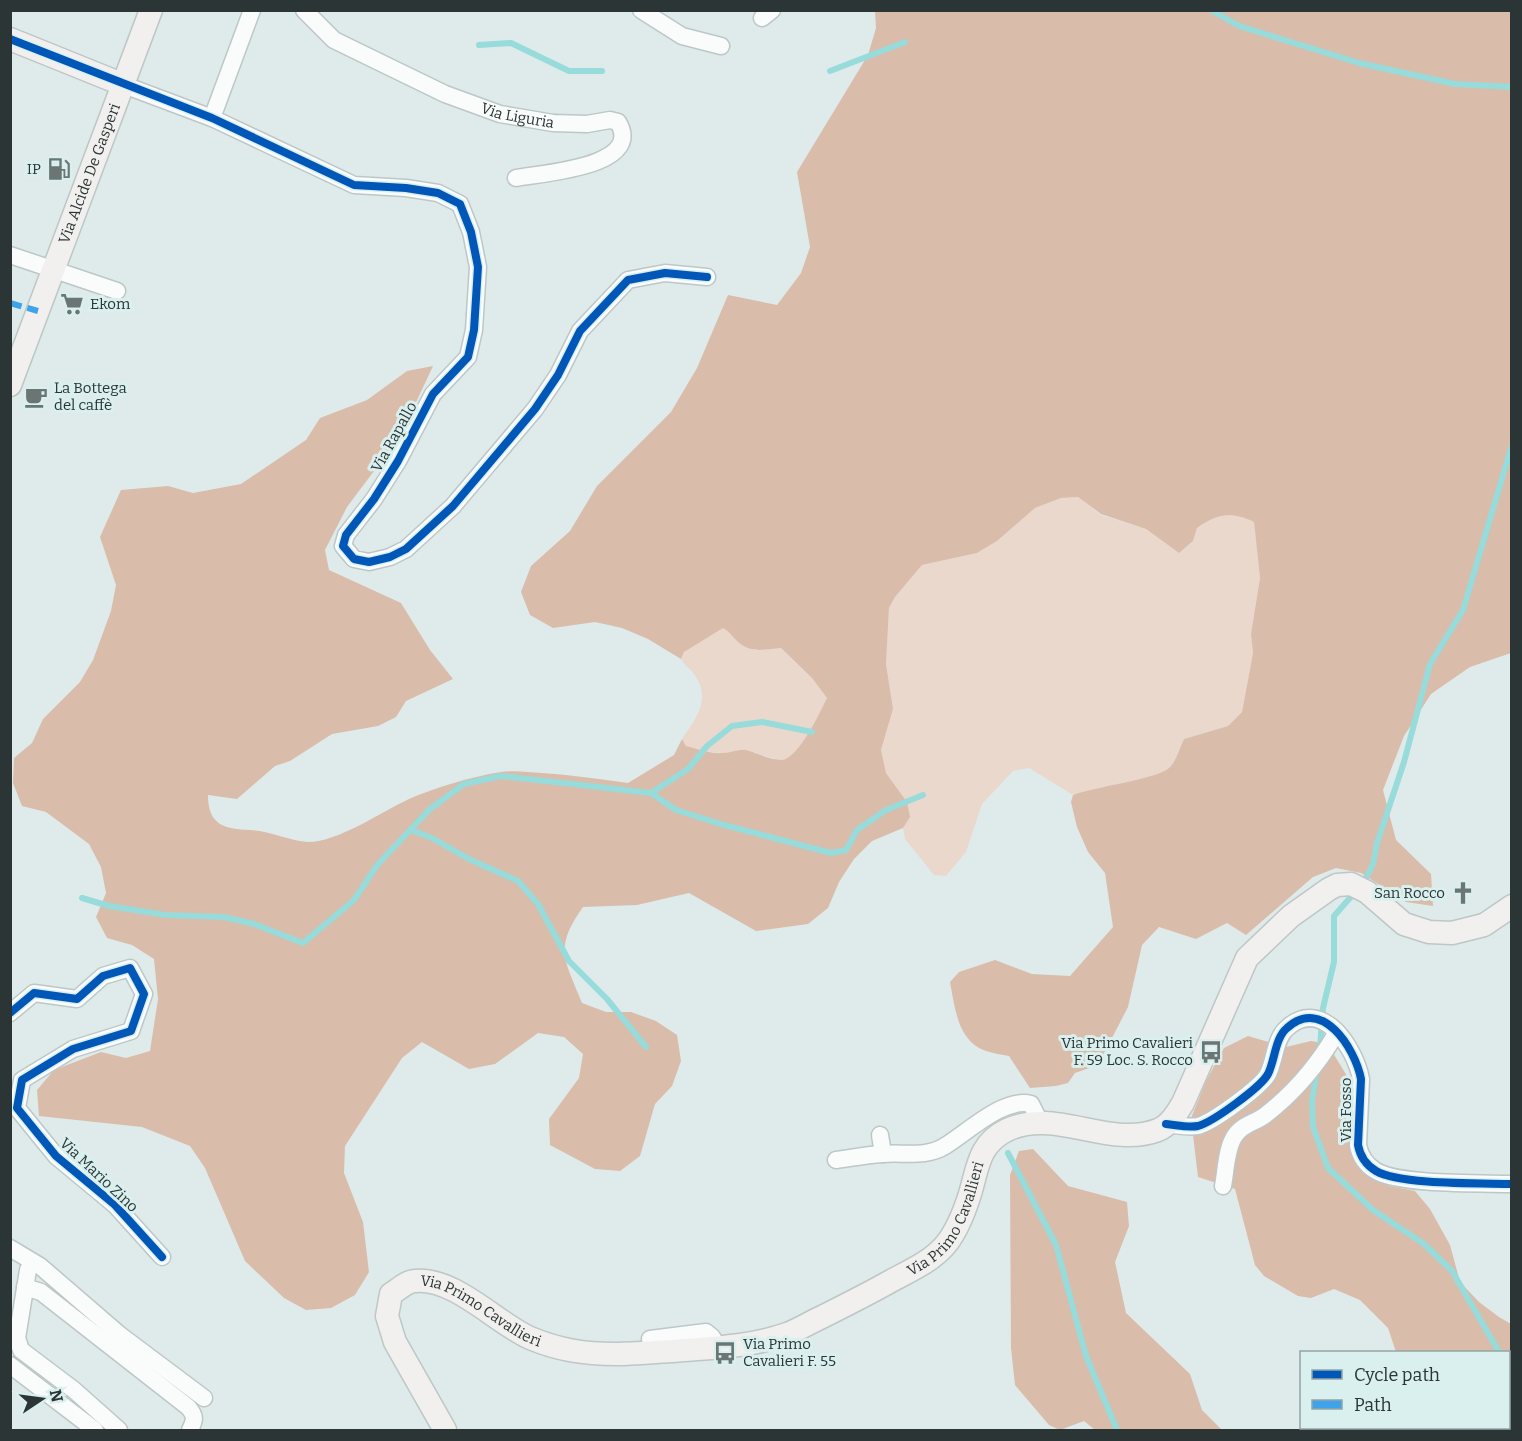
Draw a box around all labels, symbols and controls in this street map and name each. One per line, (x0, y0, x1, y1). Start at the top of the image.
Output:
street label: Via Liguria (479, 99, 556, 132)
street label: Via Alcide De Gasperi (55, 100, 124, 246)
fuel station icon: IP (46, 156, 72, 182)
place label: IP (27, 160, 41, 178)
supermarket icon: Ekom (59, 291, 85, 317)
place label: Ekom (90, 295, 131, 313)
place label: La Bottega del caffè (54, 379, 127, 414)
cafe icon: La Bottega del caffè (23, 384, 49, 410)
street label: Via Rapallo (367, 399, 421, 475)
church icon: San Rocco (1450, 880, 1476, 906)
place label: San Rocco (1374, 884, 1445, 902)
place label: Via Primo Cavalieri F. 59 Loc. S. Rocco (1061, 1034, 1194, 1069)
bus stop icon: Via Primo Cavalieri F. 59 Loc. S. Rocco (1198, 1039, 1224, 1065)
street label: Via Fosso (1337, 1078, 1355, 1142)
street label: Via Mario Zino (56, 1134, 142, 1216)
street label: Via Primo Cavallieri (904, 1159, 988, 1280)
street label: Via Primo Cavallieri (420, 1272, 544, 1351)
place label: Via Primo Cavalieri F. 55 (743, 1335, 836, 1370)
bus stop icon: Via Primo Cavalieri F. 55 (712, 1340, 738, 1366)
legend (1300, 1351, 1510, 1429)
text: Cycle path (1354, 1364, 1440, 1386)
north arrow (12, 1369, 72, 1429)
text: N (45, 1388, 67, 1404)
text: Path (1354, 1394, 1392, 1416)

